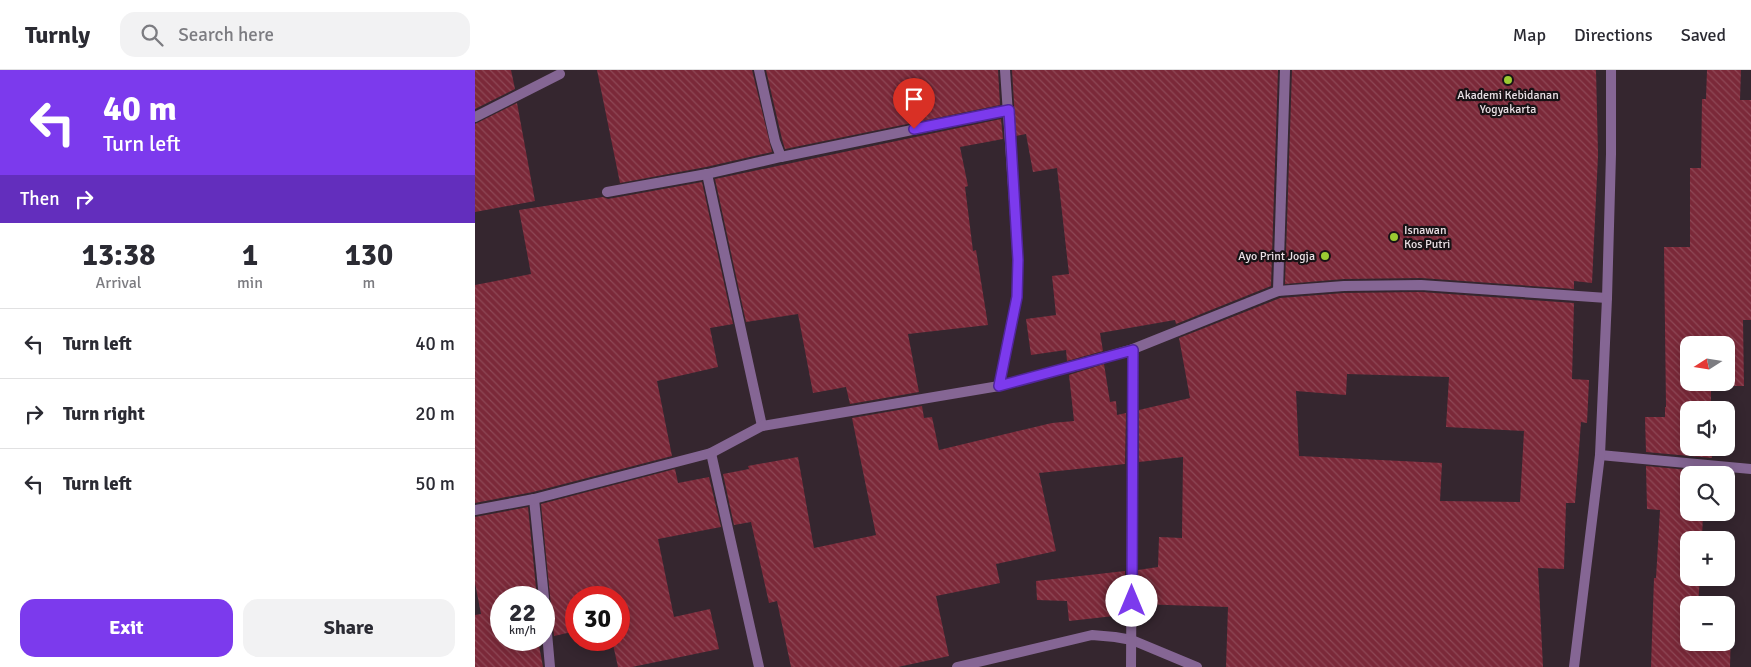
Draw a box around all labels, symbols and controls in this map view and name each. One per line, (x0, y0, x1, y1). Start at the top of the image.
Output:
search box (120, 12, 470, 57)
text: Turnly (25, 20, 90, 50)
icon: search (138, 21, 166, 49)
text: Search here (178, 23, 274, 47)
text: Map (1513, 24, 1546, 46)
text: Directions (1574, 24, 1653, 46)
text: Saved (1681, 24, 1726, 46)
marker: Akademi Kebidanan Yogyakarta (1502, 74, 1514, 86)
pin (893, 78, 935, 129)
icon: arrive (900, 85, 928, 113)
text: 40 m (103, 87, 177, 130)
place label: Akademi Kebidanan Yogyakarta (1457, 88, 1559, 117)
icon: left (20, 90, 85, 155)
text: Turn left (103, 130, 181, 157)
icon: right (70, 185, 98, 213)
text: Then (20, 187, 60, 211)
place label: Isnawan Kos Putri (1404, 223, 1450, 252)
marker: Isnawan Kos Putri (1388, 231, 1400, 243)
text: 13:38 (82, 237, 155, 274)
text: 1 (242, 237, 258, 274)
text: 130 (345, 237, 393, 274)
place label: Ayo Print Jogja (1238, 249, 1315, 264)
marker: Ayo Print Jogja (1319, 250, 1331, 262)
text: Arrival (95, 273, 142, 293)
text: min (237, 273, 263, 293)
text: m (363, 273, 375, 293)
icon: left (20, 330, 48, 358)
text: Turn left (63, 332, 132, 356)
text: 40 m (415, 332, 455, 356)
north arrow (1680, 336, 1735, 391)
map controls (1680, 336, 1735, 651)
icon: right (20, 400, 48, 428)
button: sound (1680, 401, 1735, 456)
text: Turn right (63, 402, 145, 426)
text: 20 m (415, 402, 455, 426)
button: search (1680, 466, 1735, 521)
icon: left (20, 470, 48, 498)
text: Turn left (63, 472, 132, 496)
text: 50 m (415, 472, 455, 496)
button: + (1680, 531, 1735, 586)
position arrow (1105, 574, 1157, 626)
speed limit sign: 30 (565, 586, 630, 651)
button: − (1680, 596, 1735, 651)
text: 22 (509, 597, 536, 628)
button: Exit (20, 599, 233, 657)
button: Share (243, 599, 455, 657)
text: km/h (509, 623, 536, 638)

